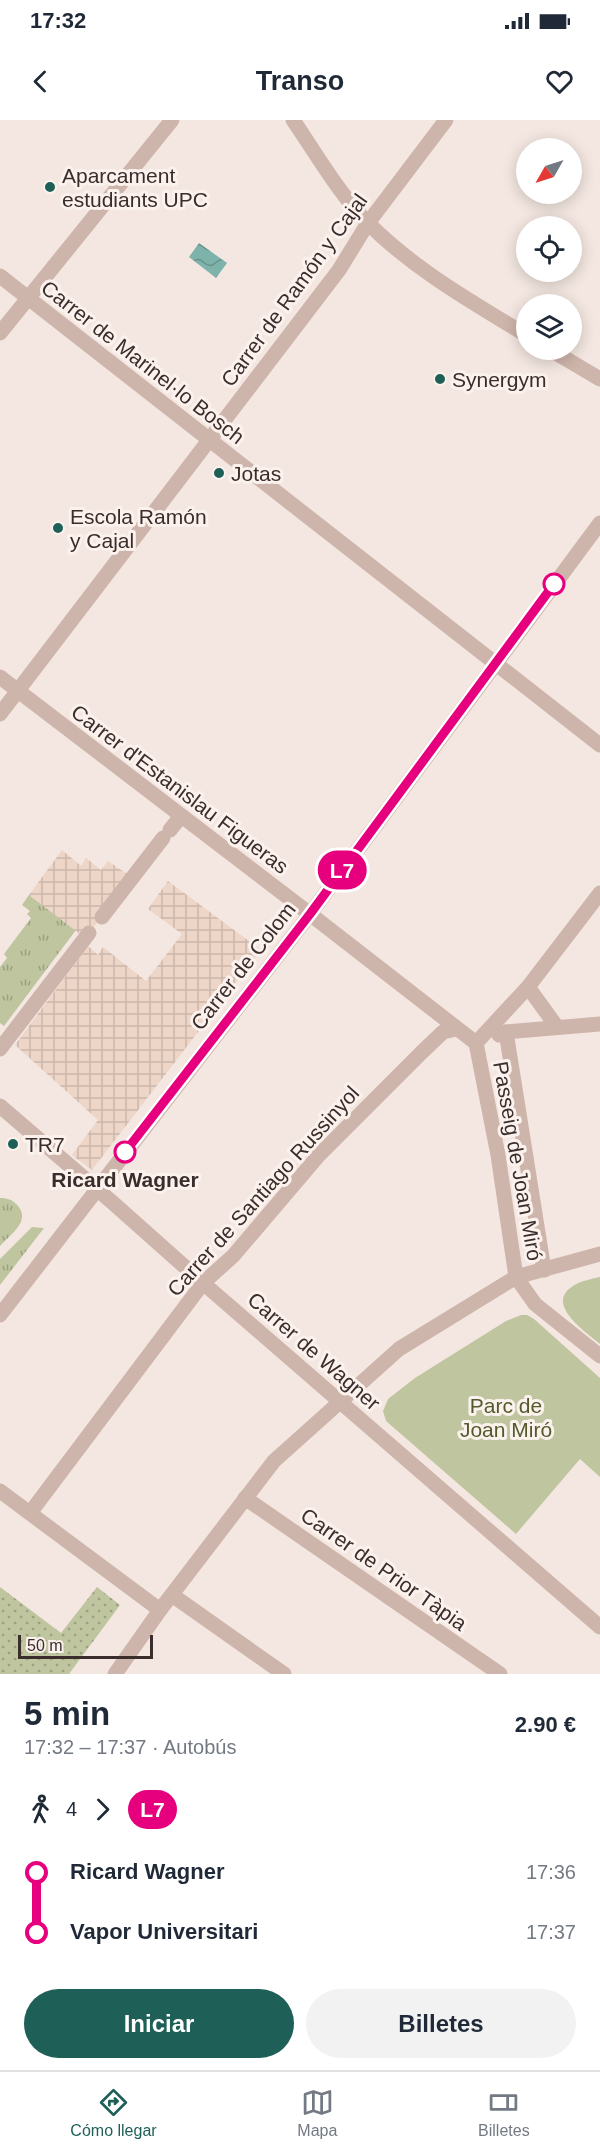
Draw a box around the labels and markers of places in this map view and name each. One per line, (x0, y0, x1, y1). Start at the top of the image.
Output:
place label: Aparcament estudiants UPC (62, 164, 208, 211)
marker: Aparcament estudiants UPC (43, 180, 57, 194)
place label: Synergym (452, 368, 547, 391)
marker: Synergym (433, 372, 447, 386)
place label: Jotas (231, 462, 281, 485)
marker: Jotas (212, 466, 226, 480)
place label: Escola Ramón y Cajal (70, 505, 207, 552)
marker: Escola Ramón y Cajal (51, 521, 65, 535)
unlabelled marker (543, 573, 565, 595)
place label: TR7 (25, 1133, 65, 1156)
marker: TR7 (6, 1137, 20, 1151)
marker: Ricard Wagner (114, 1141, 136, 1163)
place label: Ricard Wagner (51, 1168, 199, 1191)

